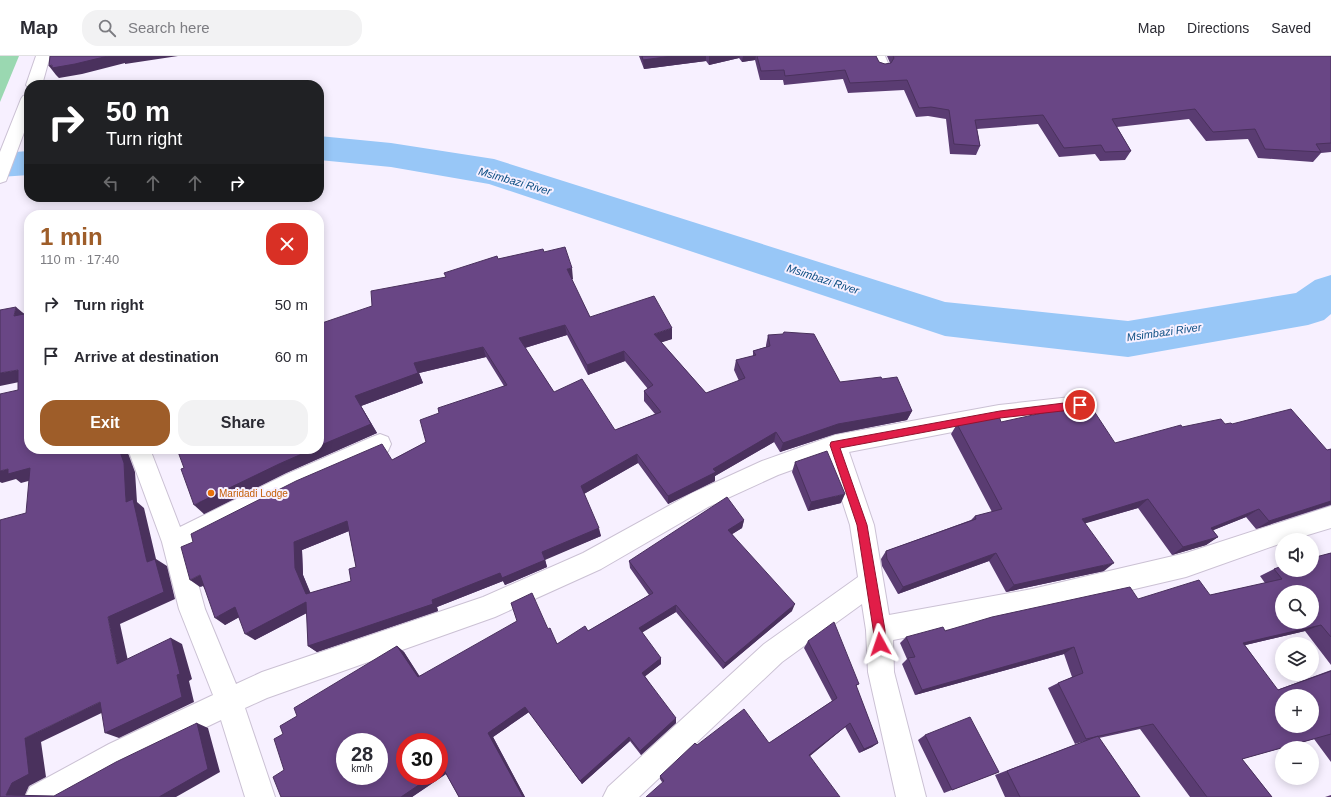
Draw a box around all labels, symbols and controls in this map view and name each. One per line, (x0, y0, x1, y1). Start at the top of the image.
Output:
search box (82, 10, 362, 46)
text: Map (20, 17, 58, 38)
icon: search (96, 17, 118, 39)
text: Search here (128, 19, 210, 36)
text: Map (1138, 20, 1165, 36)
text: Directions (1187, 20, 1249, 36)
text: Saved (1271, 20, 1311, 36)
icon: right (40, 96, 92, 148)
text: 50 m (106, 96, 170, 127)
text: Turn right (106, 129, 182, 149)
water label: Msimbazi River (477, 165, 554, 197)
icon: left (100, 172, 122, 194)
icon: ahead (142, 172, 164, 194)
icon: ahead (184, 172, 206, 194)
icon: right (226, 172, 248, 194)
text: 1 min (40, 223, 103, 250)
button: close (266, 223, 308, 265)
text: 110 m · 17:40 (40, 252, 119, 267)
water label: Msimbazi River (785, 262, 862, 297)
icon: right (40, 293, 62, 315)
text: Turn right (74, 296, 144, 313)
text: 50 m (275, 296, 308, 313)
water label: Msimbazi River (1126, 321, 1203, 343)
icon: arrive (40, 345, 62, 367)
text: Arrive at destination (74, 348, 219, 365)
text: 60 m (275, 348, 308, 365)
pin (1063, 388, 1097, 422)
icon: arrive (1069, 394, 1091, 416)
button: Exit (40, 400, 170, 446)
button: Share (178, 400, 308, 446)
marker: Maridadi Lodge (206, 488, 216, 498)
place label: Maridadi Lodge (219, 488, 288, 499)
map controls (1275, 533, 1319, 785)
button: sound (1275, 533, 1319, 577)
button: search (1275, 585, 1319, 629)
position arrow (859, 623, 901, 665)
button: layers (1275, 637, 1319, 681)
button: + (1275, 689, 1319, 733)
speed limit sign: 30 (396, 733, 448, 785)
button: − (1275, 741, 1319, 785)
text: 28 (351, 743, 373, 765)
text: km/h (351, 763, 373, 774)

